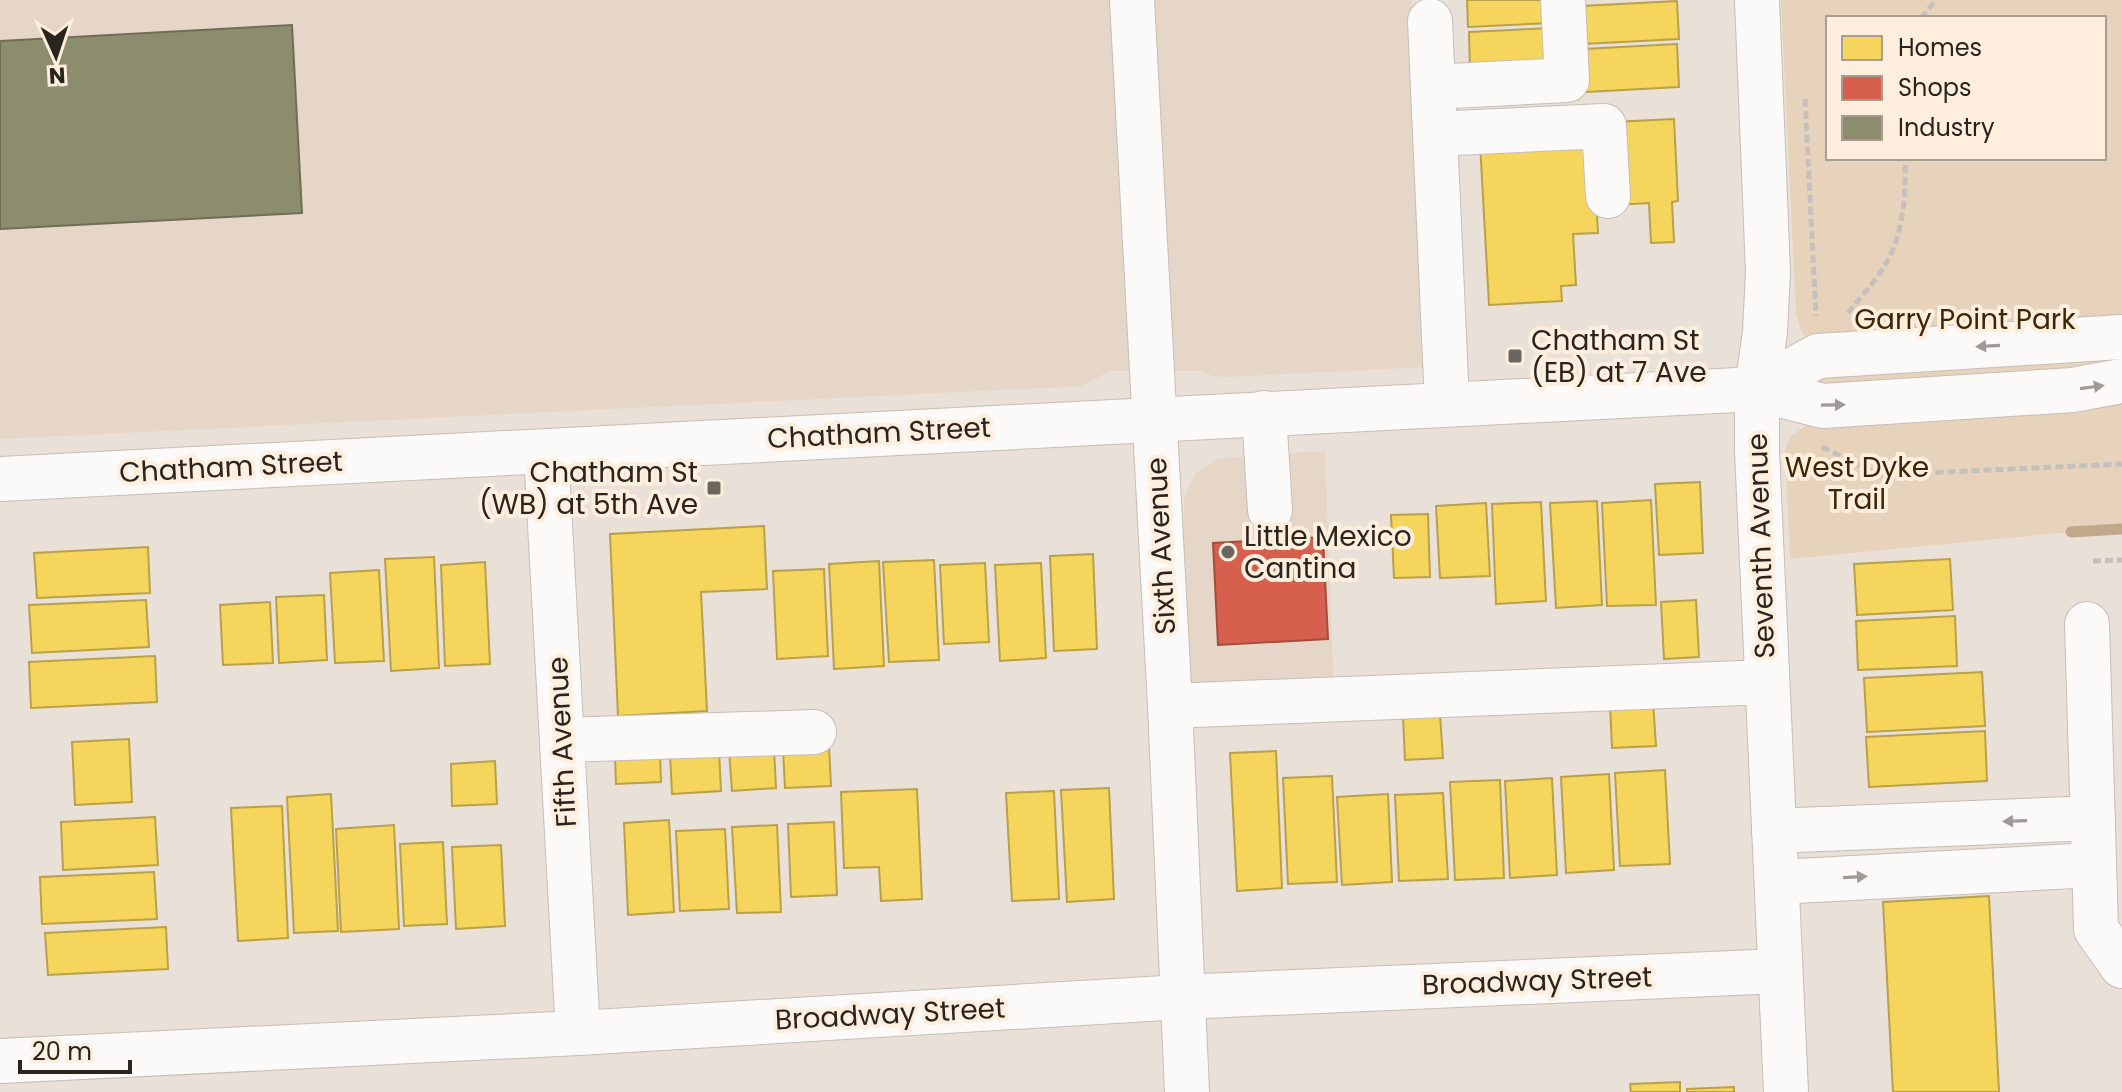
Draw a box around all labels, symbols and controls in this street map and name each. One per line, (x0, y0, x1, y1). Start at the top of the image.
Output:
north arrow (16, 16, 96, 96)
legend (1826, 16, 2106, 160)
text: Homes (1898, 31, 1982, 64)
text: N (48, 60, 66, 91)
text: Shops (1898, 71, 1972, 104)
text: Industry (1898, 111, 1995, 144)
park label: Garry Point Park (1854, 300, 2076, 339)
place label: Chatham St (EB) at 7 Ave (1531, 321, 1707, 392)
one-way arrow (1975, 340, 2000, 353)
marker: Chatham St (EB) at 7 Ave (1506, 347, 1524, 365)
one-way arrow (2080, 380, 2105, 393)
one-way arrow (1821, 398, 1846, 411)
street label: Chatham Street (766, 408, 992, 458)
street label: Seventh Avenue (1738, 433, 1784, 659)
street label: Chatham Street (118, 442, 344, 492)
park label: West Dyke Trail (1785, 448, 1929, 519)
place label: Chatham St (WB) at 5th Ave (479, 453, 698, 524)
street label: Sixth Avenue (1137, 456, 1185, 636)
marker: Chatham St (WB) at 5th Ave (705, 479, 723, 497)
place label: Little Mexico Cantina (1244, 517, 1412, 588)
marker: Little Mexico Cantina (1219, 543, 1237, 561)
street label: Fifth Avenue (538, 656, 586, 828)
one-way arrow (2002, 815, 2027, 828)
one-way arrow (1843, 871, 1868, 884)
street label: Broadway Street (1421, 957, 1653, 1005)
street label: Broadway Street (774, 988, 1006, 1040)
scale bar (20, 1024, 130, 1074)
text: 20 m (32, 1035, 92, 1068)

